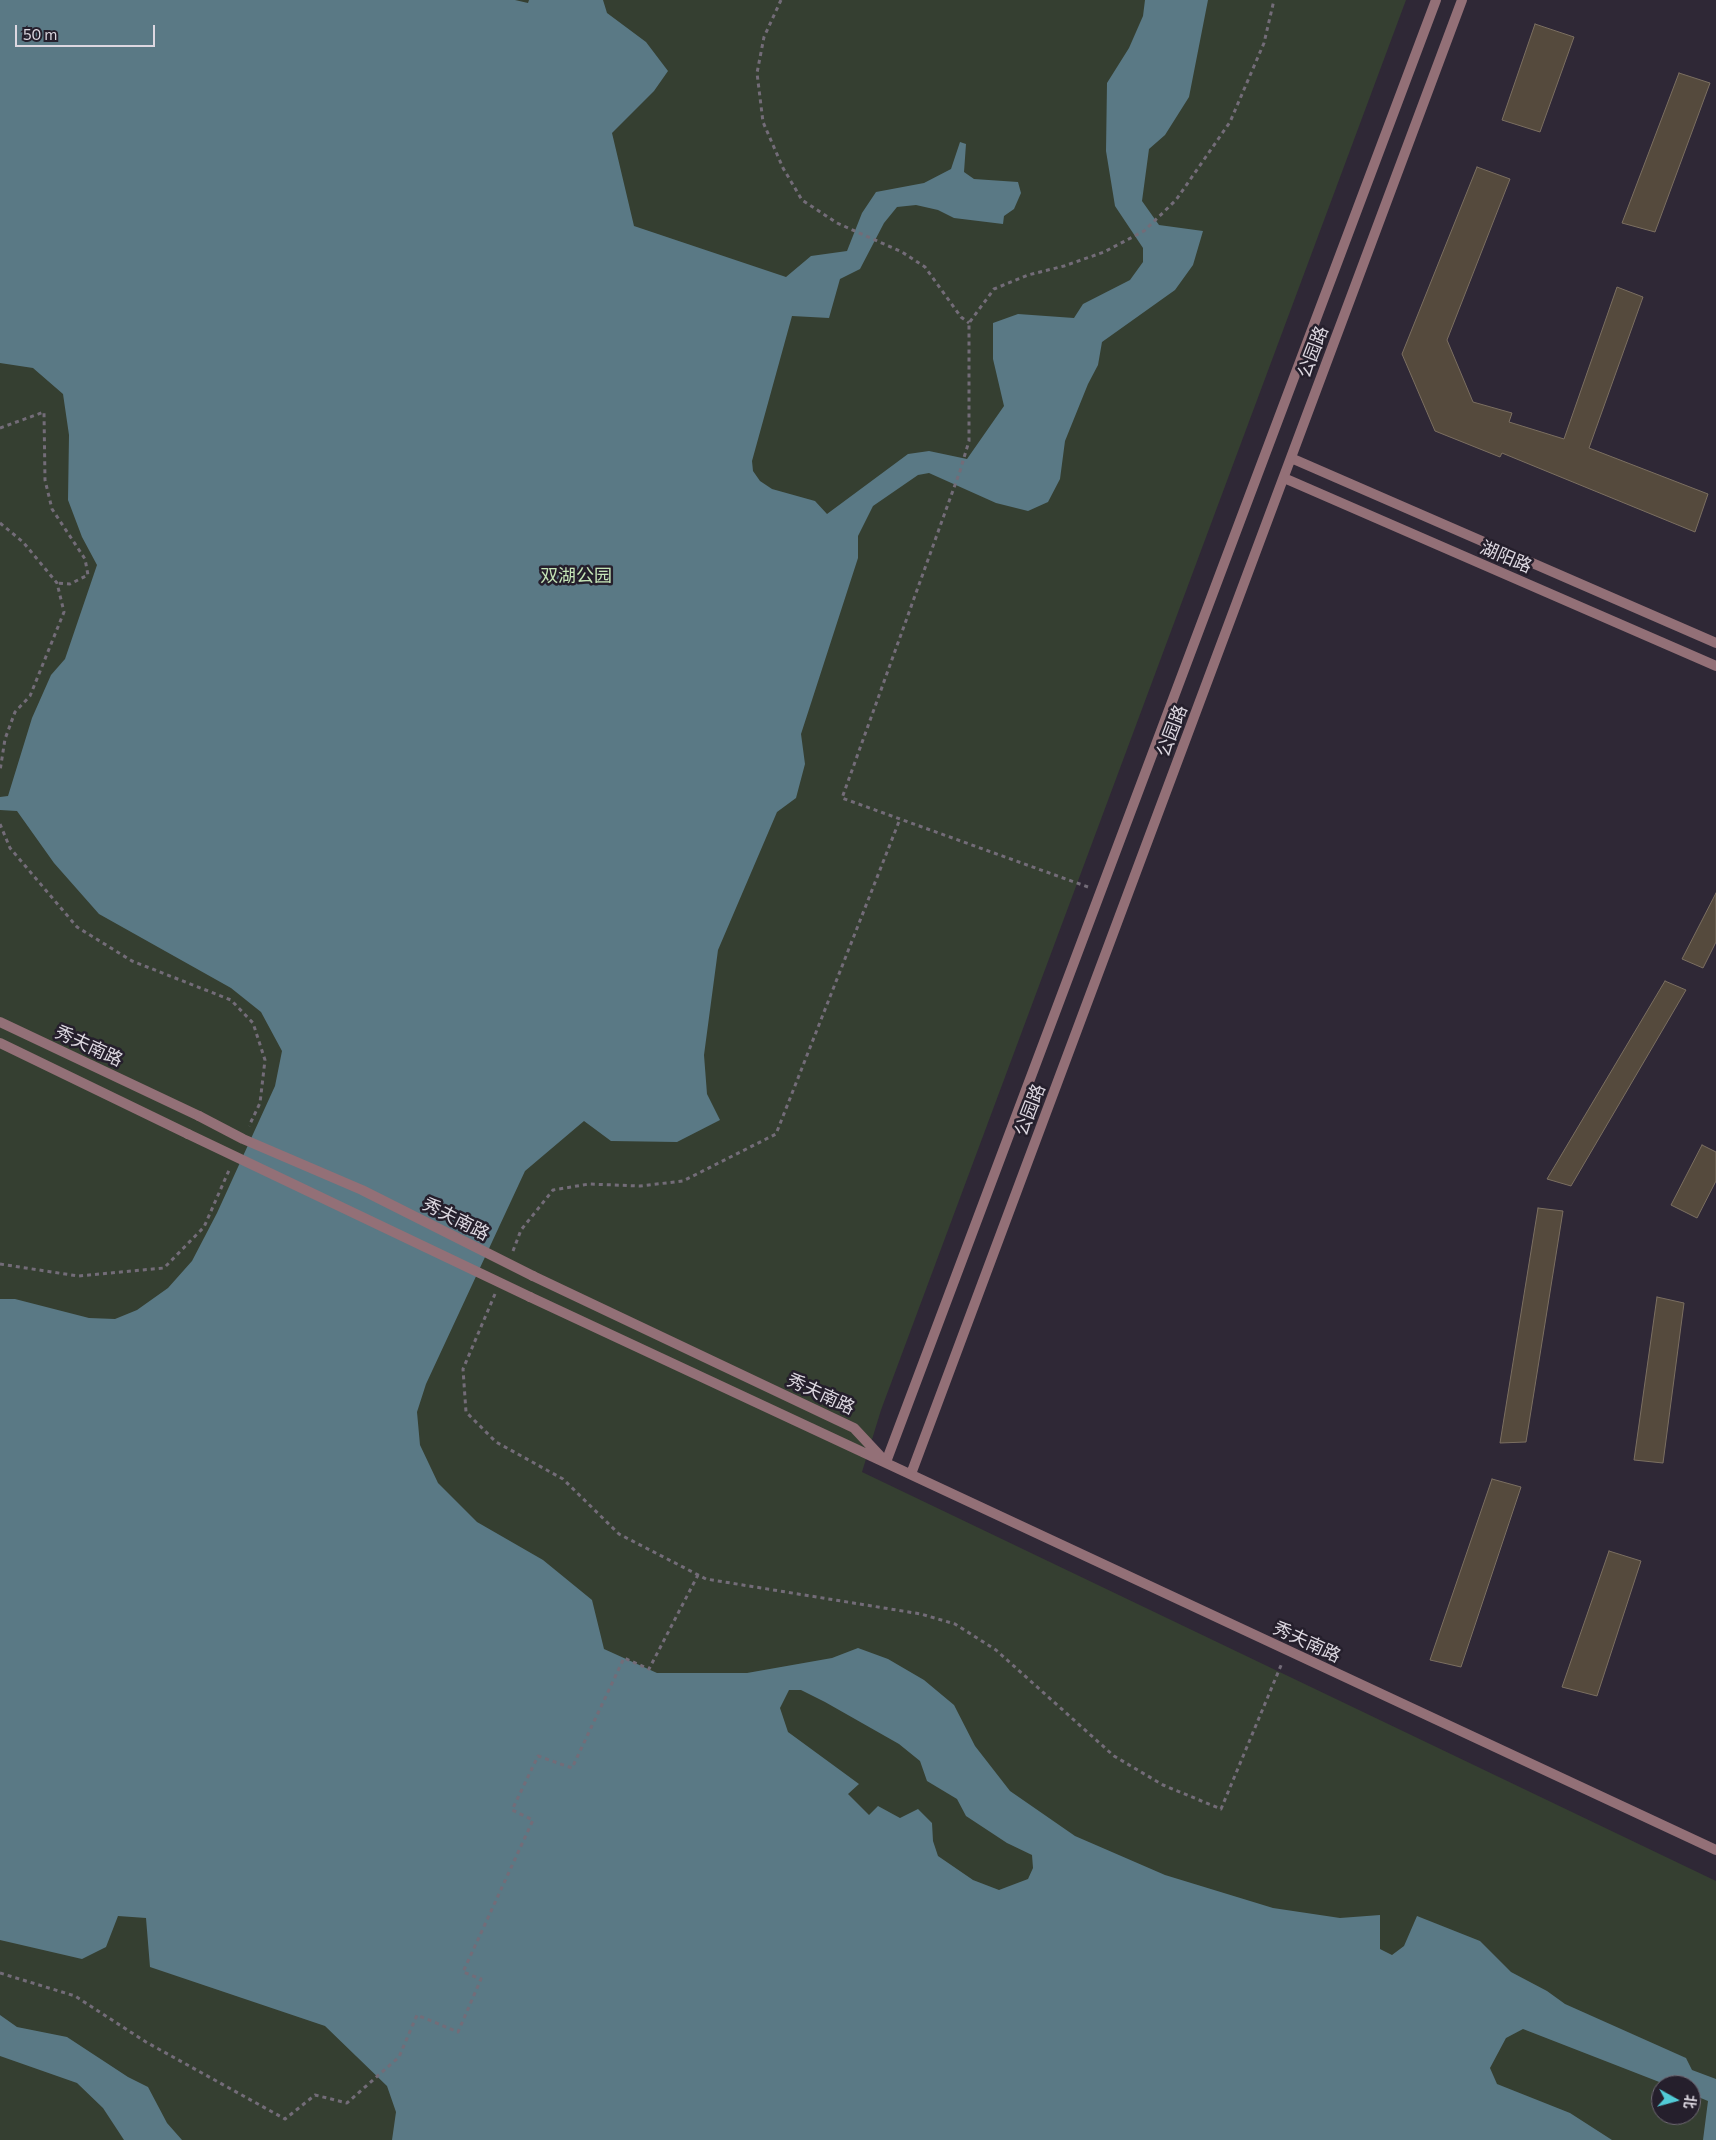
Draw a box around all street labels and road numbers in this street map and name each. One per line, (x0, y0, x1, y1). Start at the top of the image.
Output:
street label: 公园路 (1293, 323, 1333, 381)
street label: 湖阳路 (1477, 537, 1535, 577)
street label: 公园路 (1152, 702, 1192, 760)
street label: 秀夫南路 (52, 1021, 126, 1071)
street label: 公园路 (1010, 1081, 1050, 1139)
street label: 秀夫南路 (419, 1193, 493, 1245)
street label: 秀夫南路 (784, 1369, 858, 1419)
street label: 秀夫南路 (1270, 1617, 1344, 1667)

